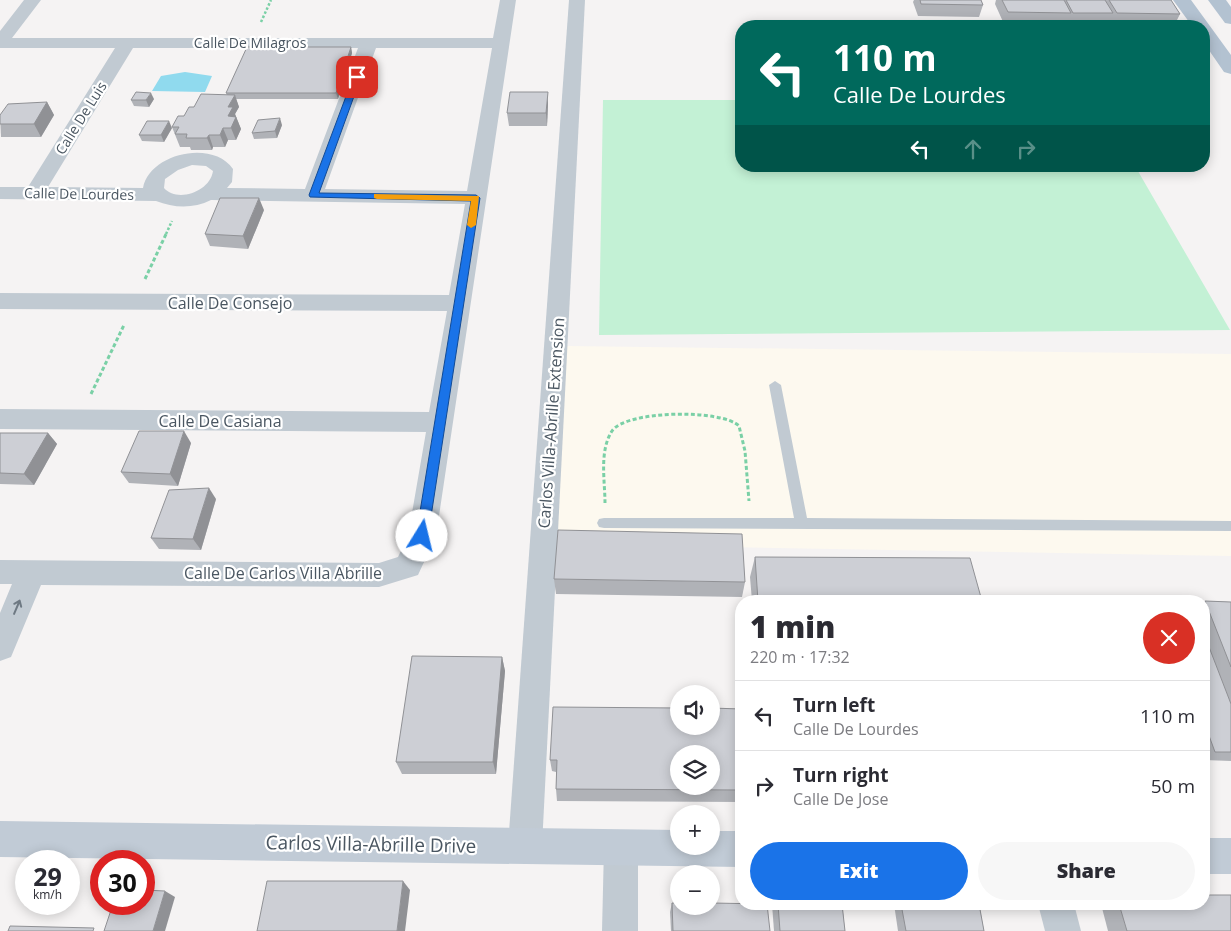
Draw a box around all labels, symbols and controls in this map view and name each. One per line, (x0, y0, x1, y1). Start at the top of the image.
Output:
street label: Calle De Milagros (194, 33, 307, 52)
text: 110 m (833, 34, 937, 81)
icon: left (750, 40, 815, 105)
pin (336, 56, 378, 98)
icon: arrive (343, 63, 371, 91)
street label: Calle De Luis (51, 77, 111, 158)
text: Calle De Lourdes (833, 79, 1006, 109)
icon: left (906, 135, 934, 163)
icon: ahead (959, 135, 987, 163)
icon: right (1012, 135, 1040, 163)
street label: Calle De Lourdes (24, 183, 134, 204)
street label: Calle De Consejo (168, 292, 292, 314)
street label: Carlos Villa-Abrille Extension (533, 317, 569, 529)
street label: Calle De Casiana (158, 410, 282, 432)
position arrow (395, 509, 447, 561)
street label: Calle De Carlos Villa Abrille (184, 562, 382, 584)
one-way arrow (13, 600, 23, 615)
text: 1 min (750, 606, 835, 647)
button: close (1143, 612, 1195, 664)
text: 220 m · 17:32 (750, 646, 850, 668)
map controls (670, 685, 720, 915)
button: sound (670, 685, 720, 735)
text: Turn left (793, 692, 875, 718)
icon: left (750, 702, 778, 730)
text: 110 m (1140, 703, 1195, 729)
text: Calle De Lourdes (793, 718, 919, 740)
button: layers (670, 745, 720, 795)
text: Turn right (793, 762, 888, 788)
icon: right (750, 772, 778, 800)
text: 50 m (1151, 773, 1195, 799)
text: Calle De Jose (793, 788, 888, 810)
button: + (670, 805, 720, 855)
street label: Carlos Villa-Abrille Drive (265, 829, 477, 859)
button: Exit (750, 842, 968, 900)
button: Share (978, 842, 1195, 900)
speed limit sign: 30 (90, 850, 155, 915)
text: 29 (33, 859, 62, 893)
button: − (670, 865, 720, 915)
text: km/h (33, 886, 62, 903)

